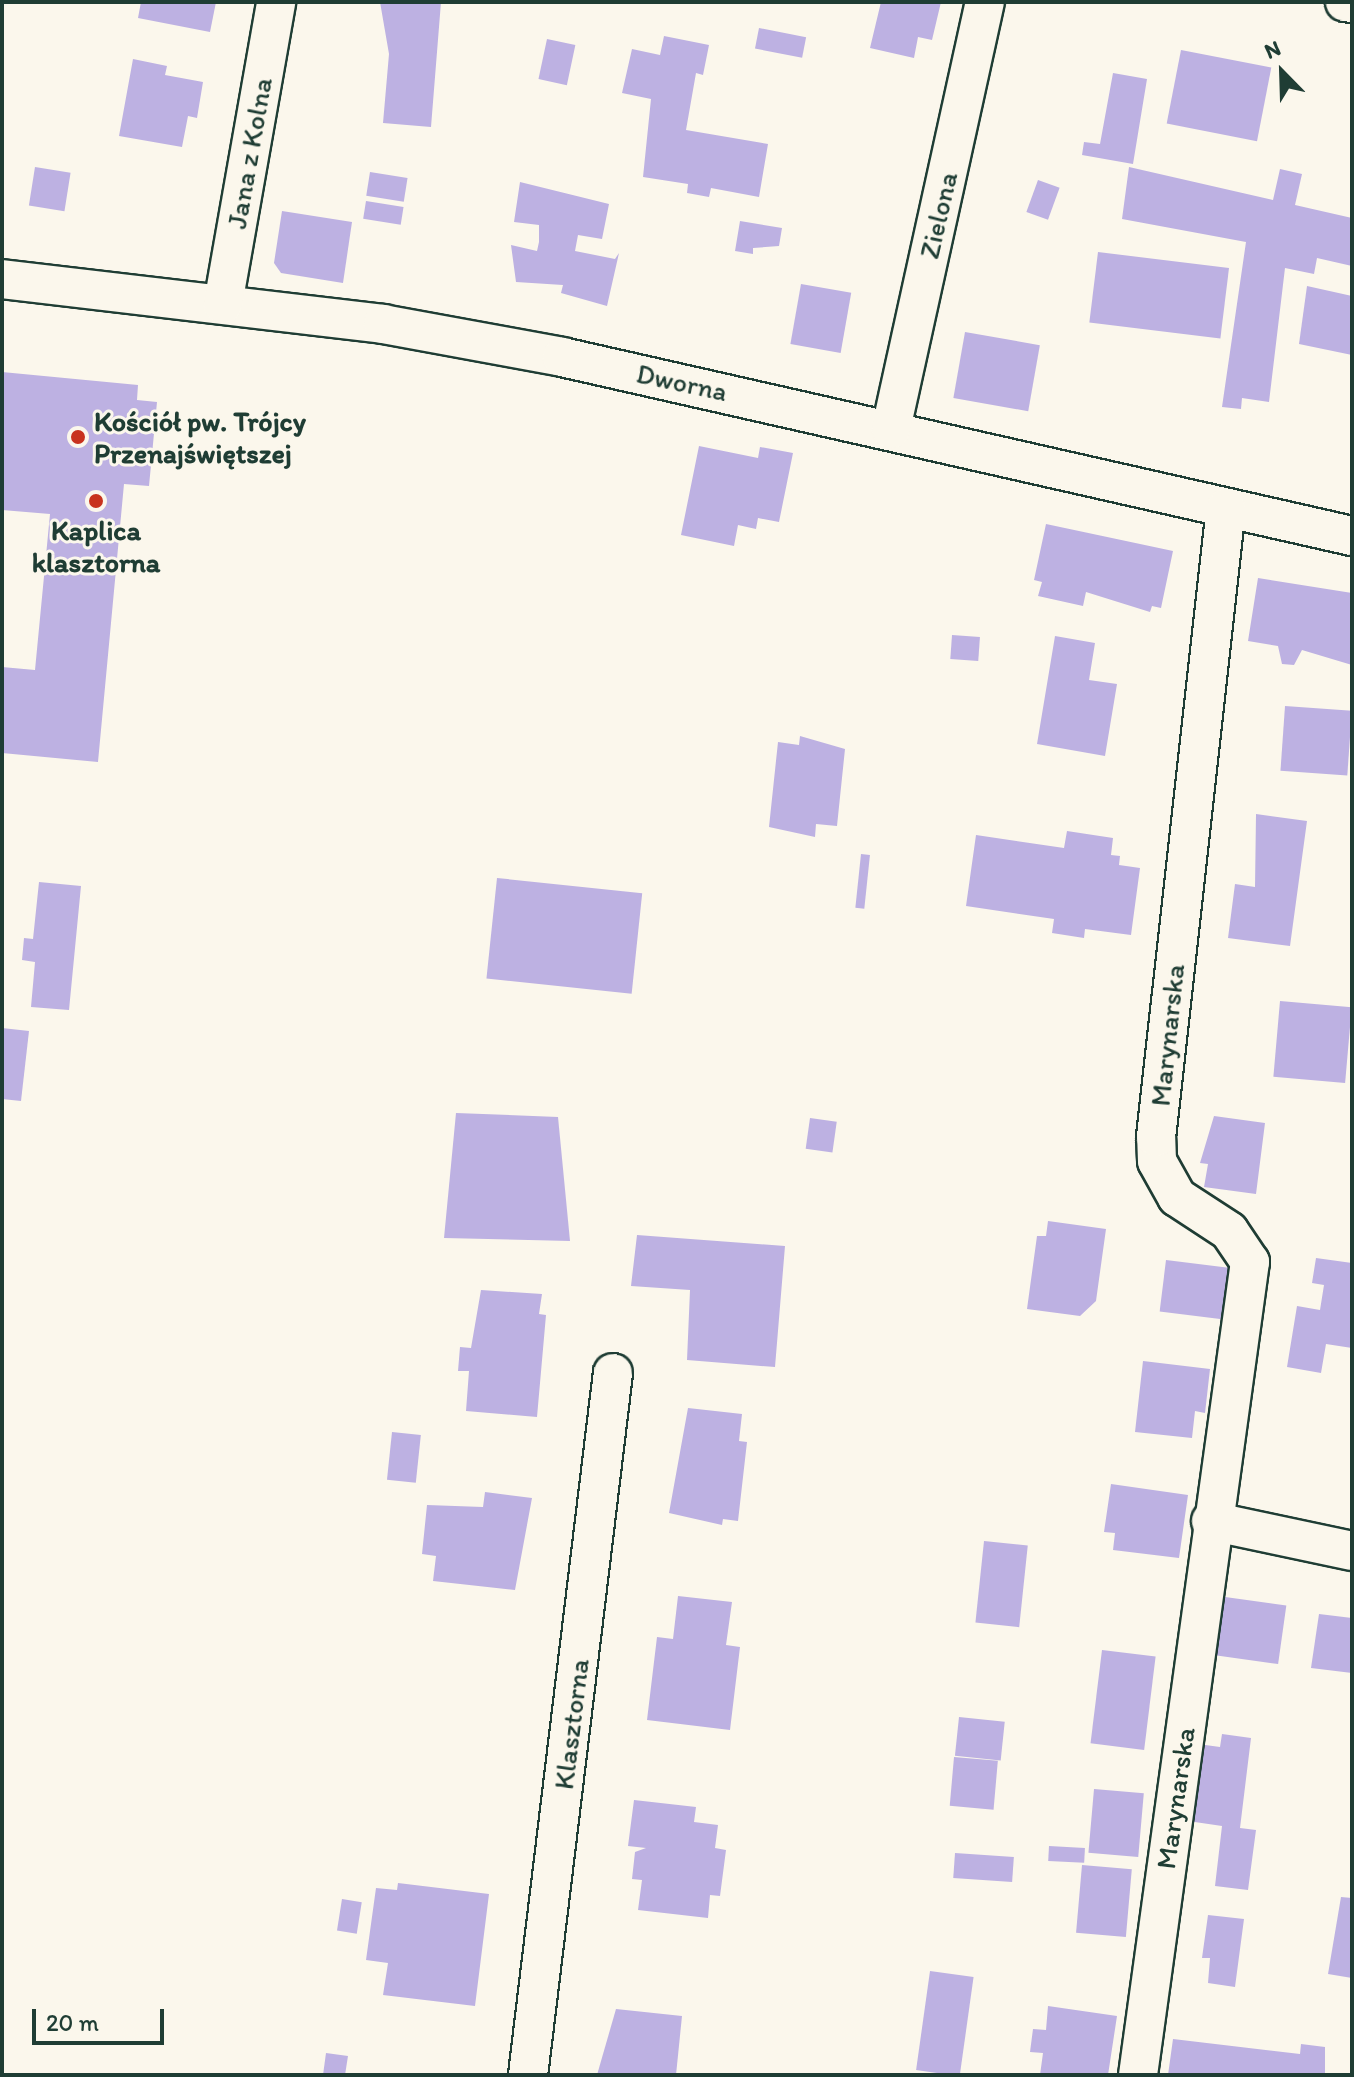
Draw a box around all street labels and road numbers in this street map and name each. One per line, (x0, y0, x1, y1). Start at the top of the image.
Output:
street label: Jana z Kolna (219, 75, 279, 231)
street label: Zielona (912, 168, 964, 262)
street label: Dworna (633, 356, 731, 408)
street label: Marynarska (1143, 962, 1191, 1108)
street label: Klasztorna (546, 1657, 596, 1791)
street label: Marynarska (1148, 1725, 1202, 1871)

